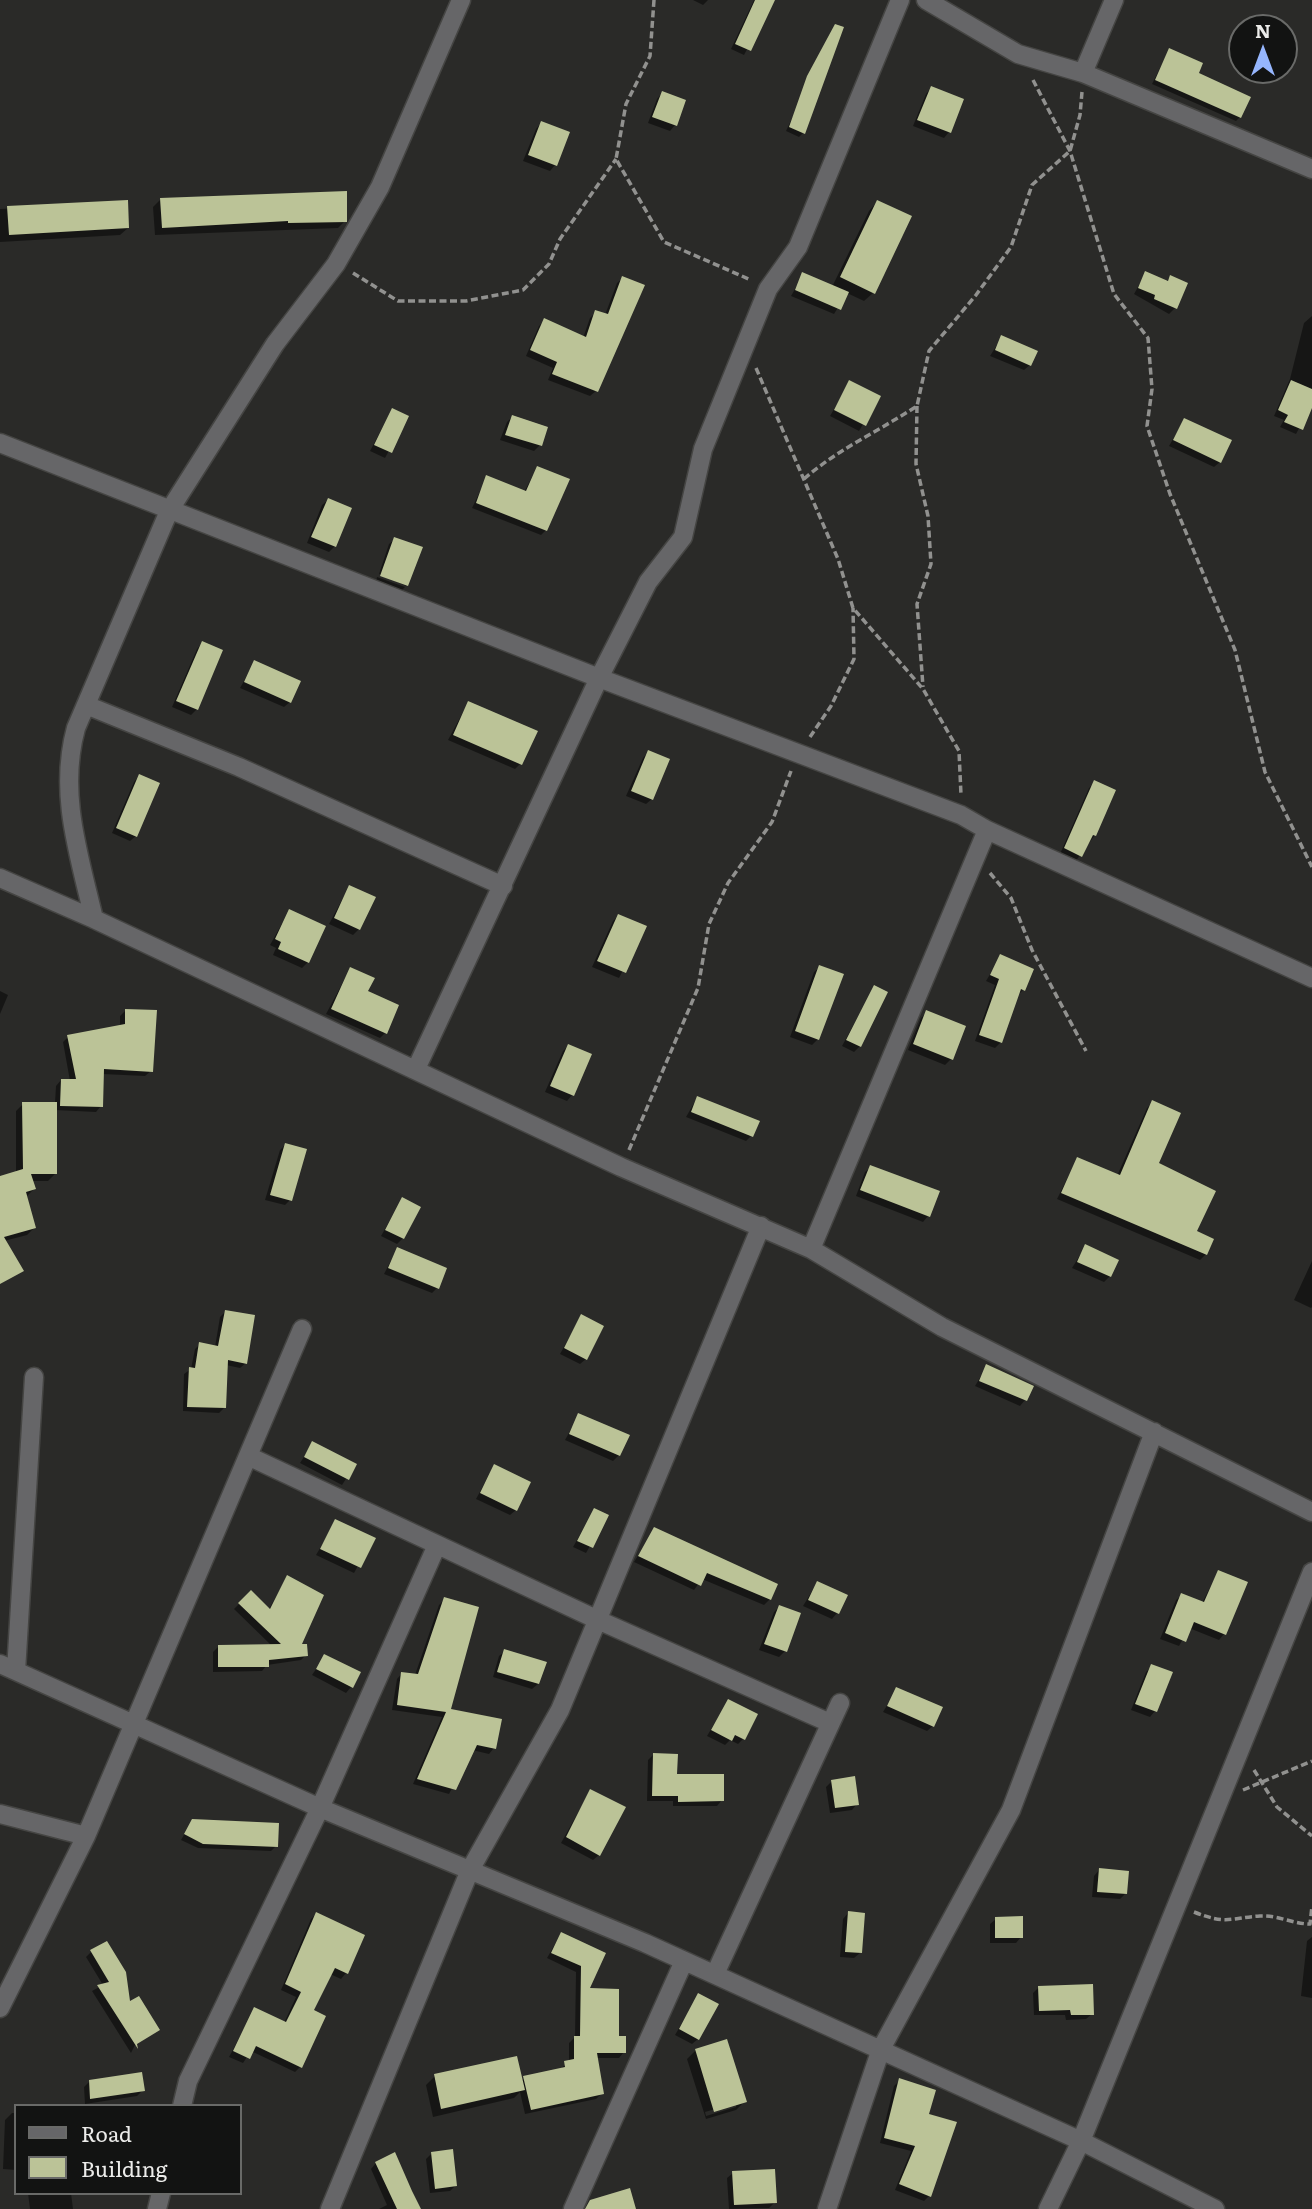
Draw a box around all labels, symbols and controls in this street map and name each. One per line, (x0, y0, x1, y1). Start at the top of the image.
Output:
north arrow (1228, 14, 1298, 84)
text: N (1255, 16, 1271, 44)
legend (14, 2104, 242, 2195)
text: Road (81, 2117, 132, 2148)
text: Building (81, 2152, 167, 2183)

